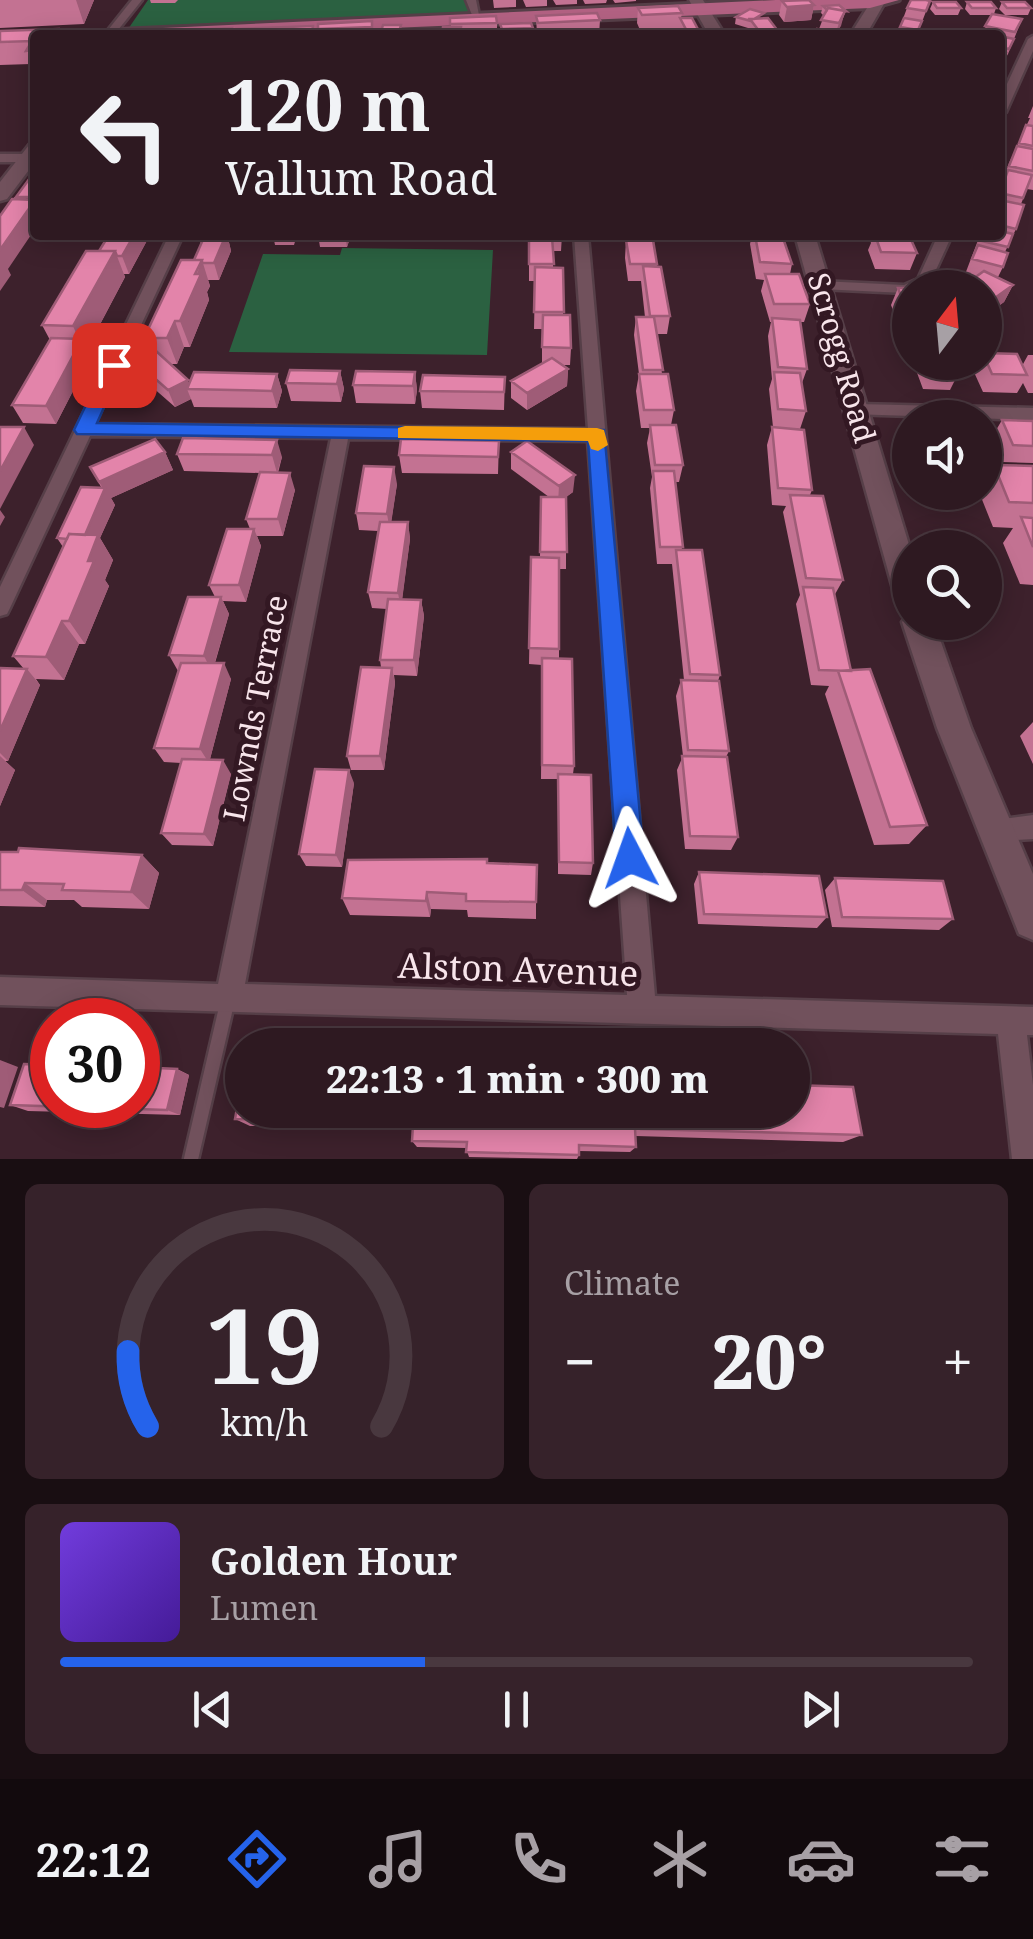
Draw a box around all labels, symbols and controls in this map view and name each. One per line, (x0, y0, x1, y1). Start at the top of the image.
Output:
text: 120 m (225, 56, 431, 152)
icon: left (60, 70, 190, 200)
text: Vallum Road (225, 147, 497, 208)
street label: Scrogg Road (799, 268, 886, 447)
north arrow (892, 270, 1002, 380)
map controls (892, 270, 1002, 640)
pin (72, 323, 157, 408)
icon: arrive (87, 338, 142, 393)
button: sound (892, 400, 1002, 510)
button: search (892, 530, 1002, 640)
street label: Lownds Terrace (213, 591, 297, 824)
position arrow (578, 806, 682, 910)
street label: Alston Avenue (397, 941, 639, 996)
speed limit sign: 30 (30, 998, 160, 1128)
text: 22:13 · 1 min · 300 m (326, 1052, 709, 1104)
text: Climate (564, 1261, 680, 1304)
text: 19 (206, 1273, 323, 1414)
text: 20° (712, 1309, 827, 1411)
text: − (564, 1323, 596, 1398)
text: + (942, 1323, 973, 1398)
text: km/h (221, 1398, 308, 1446)
text: Golden Hour (210, 1534, 457, 1586)
text: Lumen (210, 1586, 318, 1629)
icon: previous (185, 1682, 240, 1737)
icon: pause (489, 1682, 544, 1737)
icon: next (793, 1682, 848, 1737)
icon: directions (222, 1824, 292, 1894)
icon: music (363, 1824, 433, 1894)
icon: phone (504, 1824, 574, 1894)
icon: climate (645, 1824, 715, 1894)
icon: car (786, 1824, 856, 1894)
icon: filters (927, 1824, 997, 1894)
text: 22:12 (36, 1829, 151, 1890)

